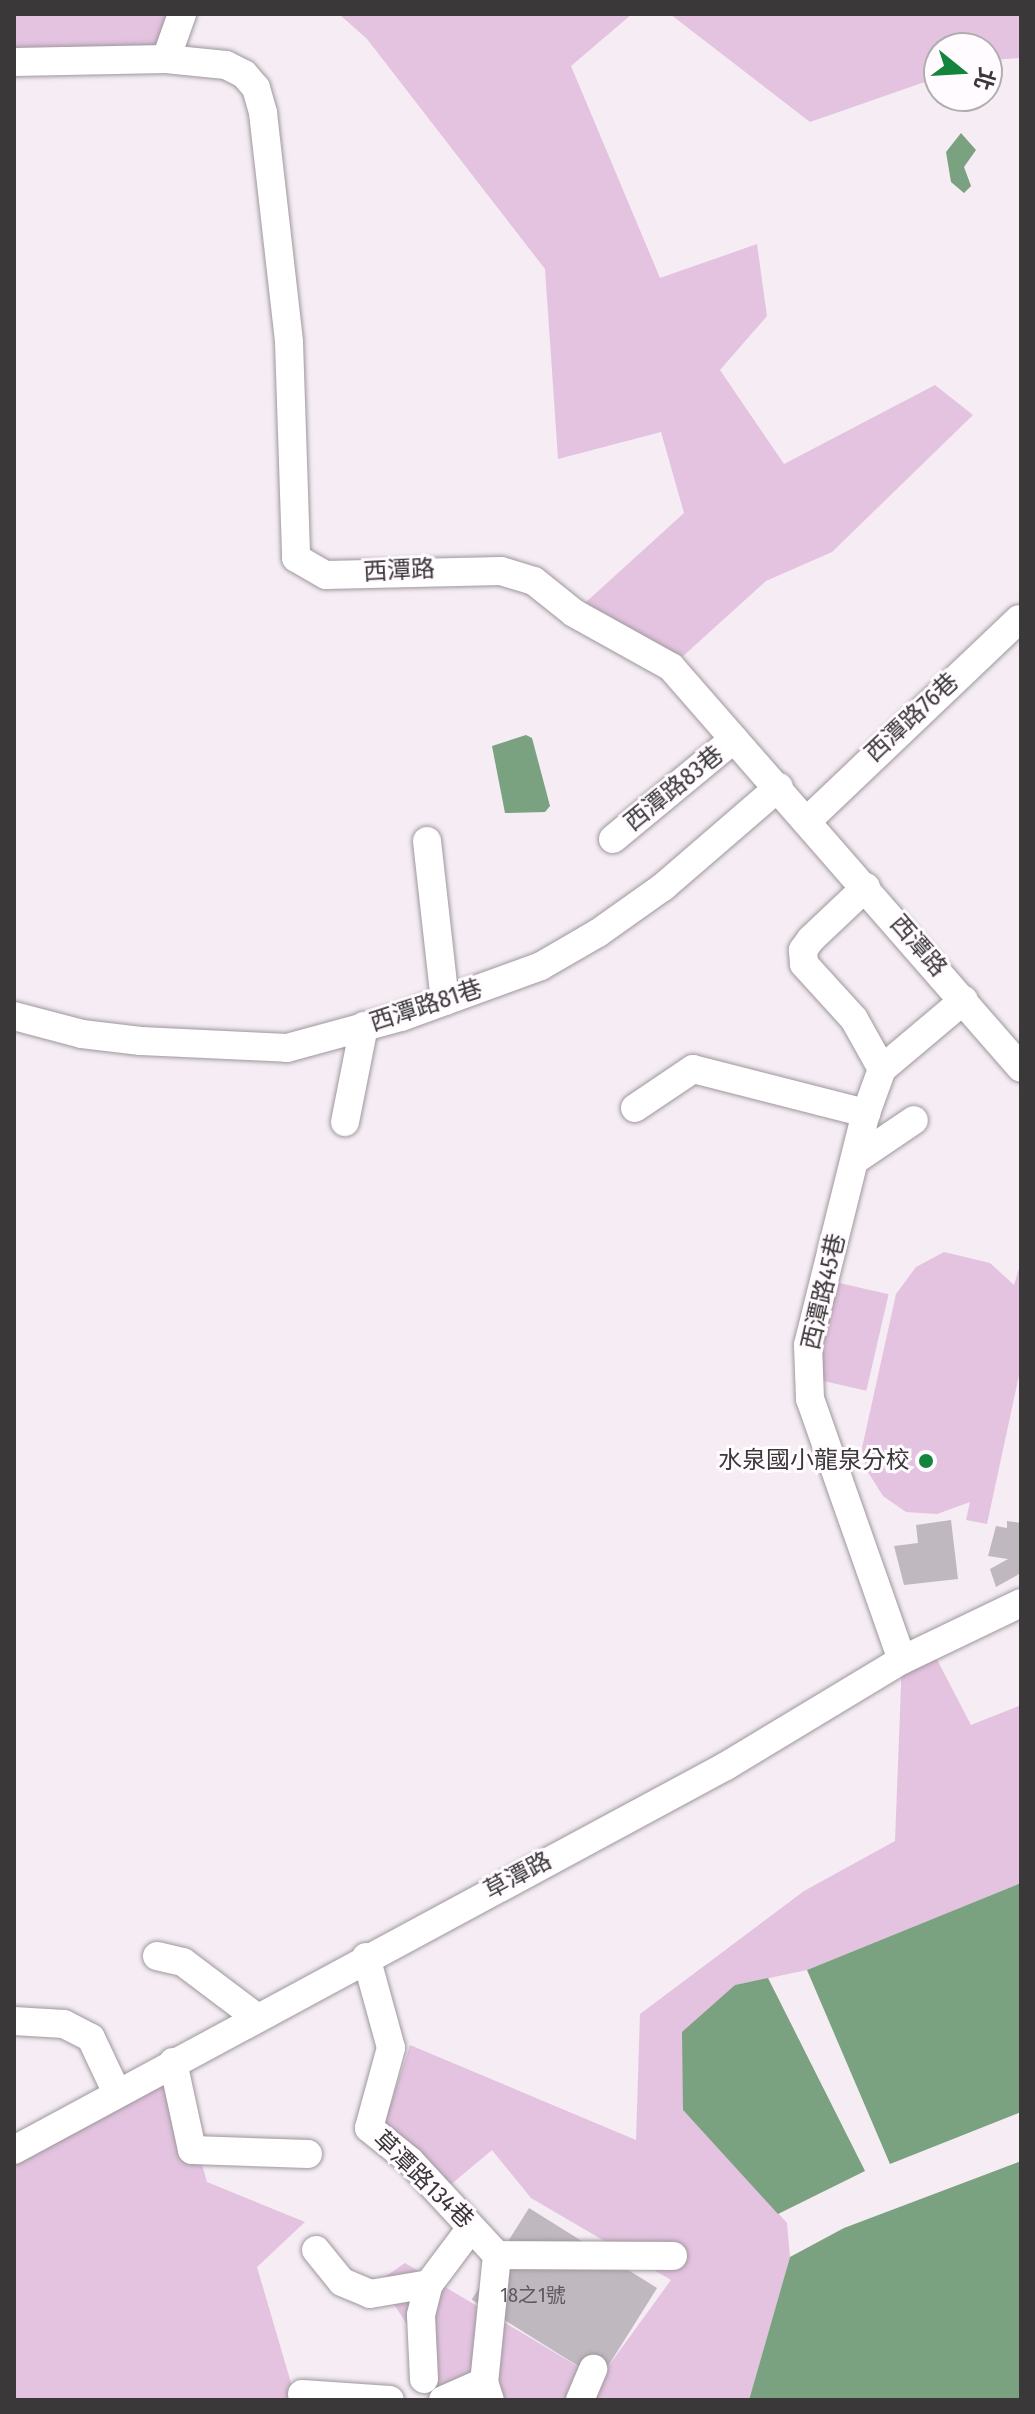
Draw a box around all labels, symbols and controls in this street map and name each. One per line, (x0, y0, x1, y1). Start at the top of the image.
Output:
north arrow (923, 32, 1003, 112)
text: 北 (968, 64, 1001, 94)
street label: 西潭路 (362, 555, 436, 587)
street label: 西潭路76巷 (859, 668, 965, 768)
street label: 西潭路83巷 (619, 740, 729, 838)
street label: 西潭路 (884, 909, 952, 983)
street label: 西潭路81巷 (366, 974, 486, 1038)
street label: 西潭路45巷 (797, 1231, 851, 1353)
place label: 水泉國小龍泉分校 (718, 1447, 910, 1475)
marker: 水泉國小龍泉分校 (917, 1452, 935, 1470)
street label: 草潭路 (479, 1846, 557, 1906)
street label: 草潭路134巷 (367, 2125, 479, 2235)
house number: 18之1號 (500, 2283, 566, 2307)

